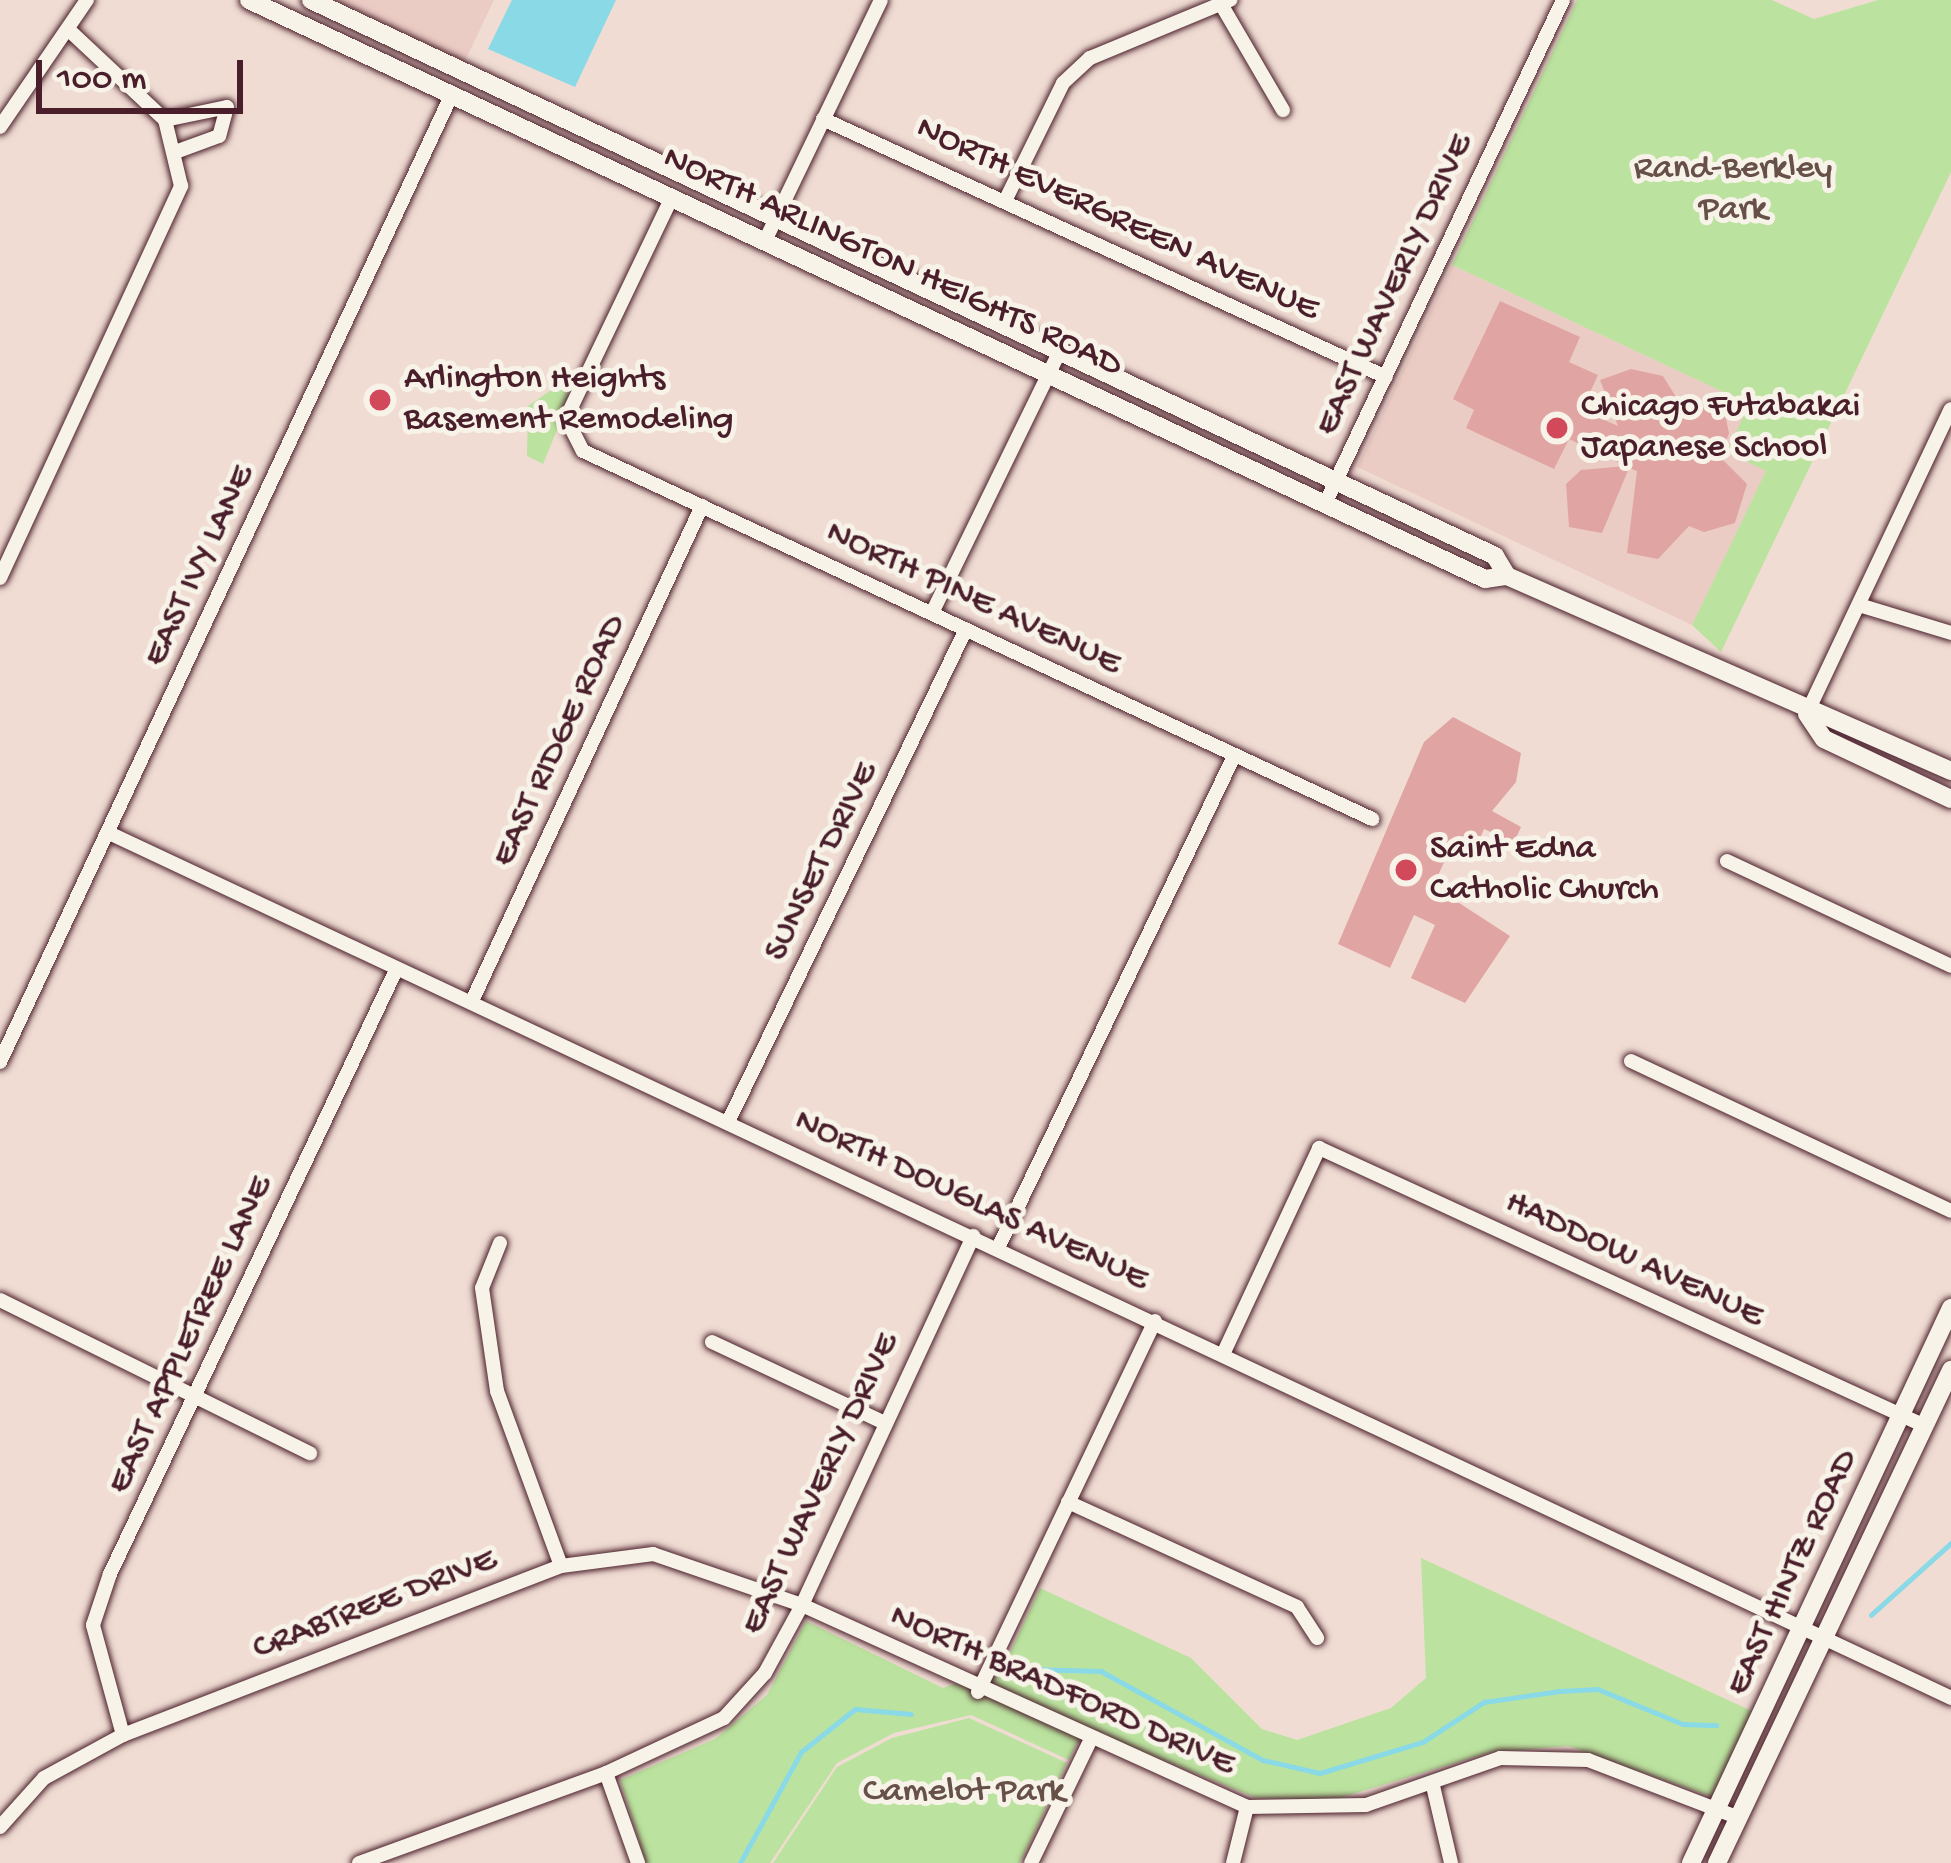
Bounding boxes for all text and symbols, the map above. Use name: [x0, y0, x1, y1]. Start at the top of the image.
scale bar: [42, 36, 249, 110]
text: 100 m: [57, 59, 147, 102]
street label: NORTH EVERGREEN AVENUE: [909, 108, 1325, 332]
street label: EAST WAVERLY DRIVE: [1306, 127, 1484, 443]
street label: NORTH ARLINGTON HEIGHTS ROAD: [655, 137, 1129, 389]
park label: Rand-Berkley Park: [1634, 147, 1832, 232]
place label: Arlington Heights Basement Remodeling: [404, 357, 733, 442]
place label: Chicago Futabakai Japanese School: [1581, 385, 1860, 470]
marker: Arlington Heights Basement Remodeling: [367, 387, 393, 413]
marker: Chicago Futabakai Japanese School: [1544, 415, 1570, 441]
street label: EAST IVY LANE: [135, 459, 265, 673]
street label: NORTH PINE AVENUE: [819, 512, 1127, 686]
street label: EAST RIDGE ROAD: [483, 608, 637, 874]
street label: SUNSET DRIVE: [755, 756, 889, 968]
place label: Saint Edna Catholic Church: [1430, 827, 1659, 912]
marker: Saint Edna Catholic Church: [1393, 857, 1419, 883]
street label: NORTH DOUGLAS AVENUE: [787, 1100, 1155, 1302]
street label: EAST APPLETREE LANE: [98, 1169, 284, 1501]
street label: HADDOW AVENUE: [1498, 1181, 1770, 1339]
street label: EAST WAVERLY DRIVE: [732, 1326, 910, 1642]
street label: EAST HINTZ ROAD: [1717, 1443, 1869, 1703]
street label: CRABTREE DRIVE: [247, 1539, 503, 1671]
street label: NORTH BRADFORD DRIVE: [883, 1595, 1241, 1787]
park label: Camelot Park: [863, 1771, 1065, 1815]

